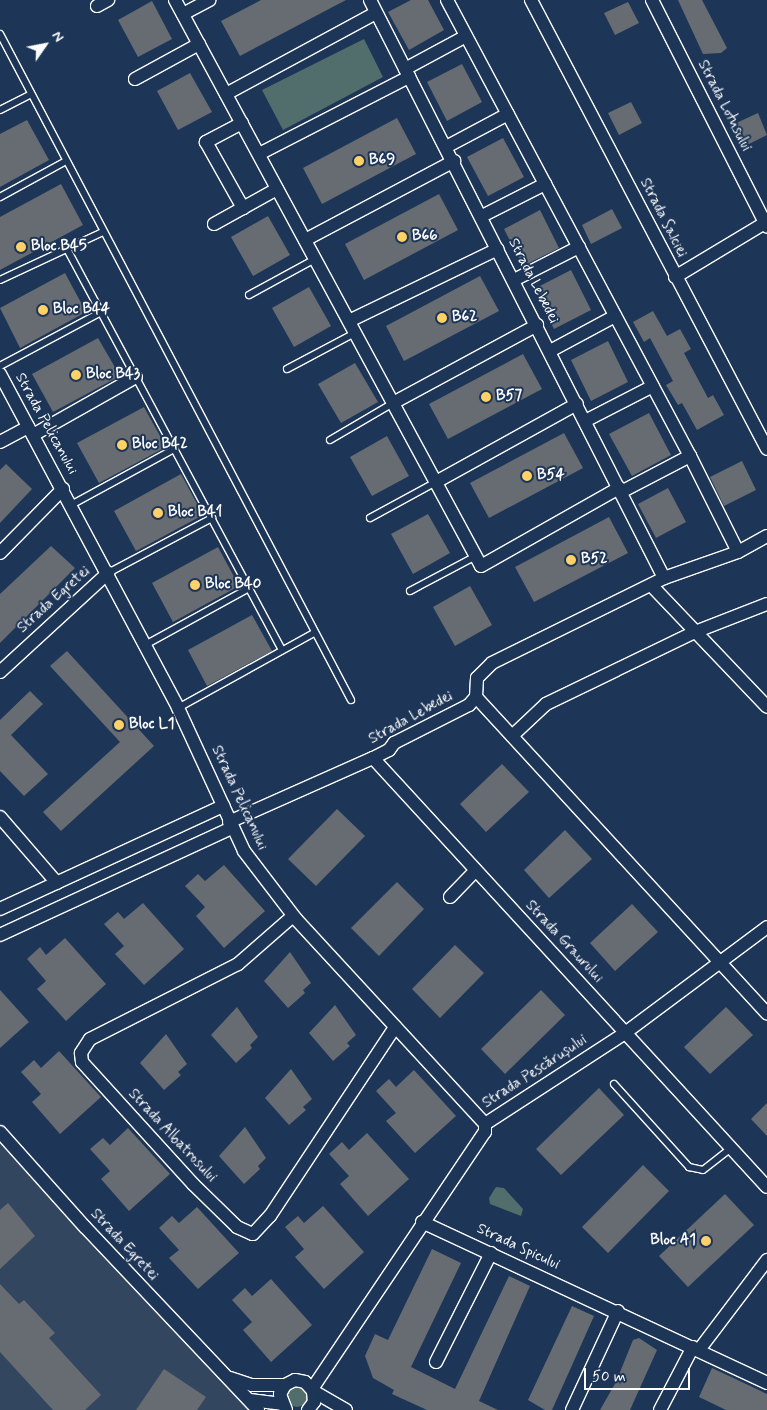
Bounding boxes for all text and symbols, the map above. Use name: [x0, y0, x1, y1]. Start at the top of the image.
north arrow: [20, 20, 70, 70]
text: N: [47, 28, 68, 46]
street label: Strada Lotusului: [693, 56, 755, 156]
place label: B69: [369, 152, 395, 170]
marker: B69: [353, 155, 365, 167]
street label: Strada Salciei: [635, 175, 691, 261]
place label: B66: [412, 228, 437, 246]
marker: B66: [396, 231, 408, 243]
street label: Strada Lebedei: [503, 234, 563, 328]
place label: Bloc B45: [31, 238, 87, 256]
marker: Bloc B45: [15, 241, 27, 253]
place label: Bloc B44: [53, 301, 110, 319]
marker: Bloc B44: [37, 304, 49, 316]
place label: B62: [452, 309, 477, 327]
marker: B62: [436, 312, 448, 324]
place label: Bloc B43: [86, 366, 140, 384]
marker: Bloc B43: [70, 369, 82, 381]
street label: Strada Pelicanului: [11, 370, 81, 478]
place label: B57: [496, 388, 522, 406]
marker: B57: [480, 391, 492, 403]
place label: Bloc B42: [132, 436, 188, 454]
marker: Bloc B42: [116, 439, 128, 451]
place label: B54: [537, 467, 565, 485]
marker: B54: [521, 470, 533, 482]
place label: Bloc B41: [168, 504, 222, 522]
marker: Bloc B41: [152, 507, 164, 519]
place label: B52: [581, 551, 607, 569]
marker: B52: [565, 554, 577, 566]
street label: Strada Egretei: [14, 562, 94, 638]
place label: Bloc B40: [205, 576, 261, 594]
marker: Bloc B40: [189, 579, 201, 591]
street label: Strada Lebedei: [365, 687, 457, 749]
place label: Bloc L1: [129, 716, 174, 734]
marker: Bloc L1: [113, 719, 125, 731]
street label: Strada Pelicanului: [207, 743, 271, 853]
street label: Strada Graurului: [521, 897, 607, 987]
street label: Strada Pescărușului: [479, 1031, 591, 1113]
street label: Strada Albatrosului: [124, 1086, 220, 1186]
street label: Strada Egretei: [86, 1205, 162, 1285]
street label: Strada Spicului: [472, 1219, 564, 1275]
place label: Bloc A1: [650, 1232, 696, 1250]
marker: Bloc A1: [700, 1235, 712, 1247]
scale bar: [587, 1358, 693, 1390]
text: 50 m: [592, 1367, 626, 1387]

